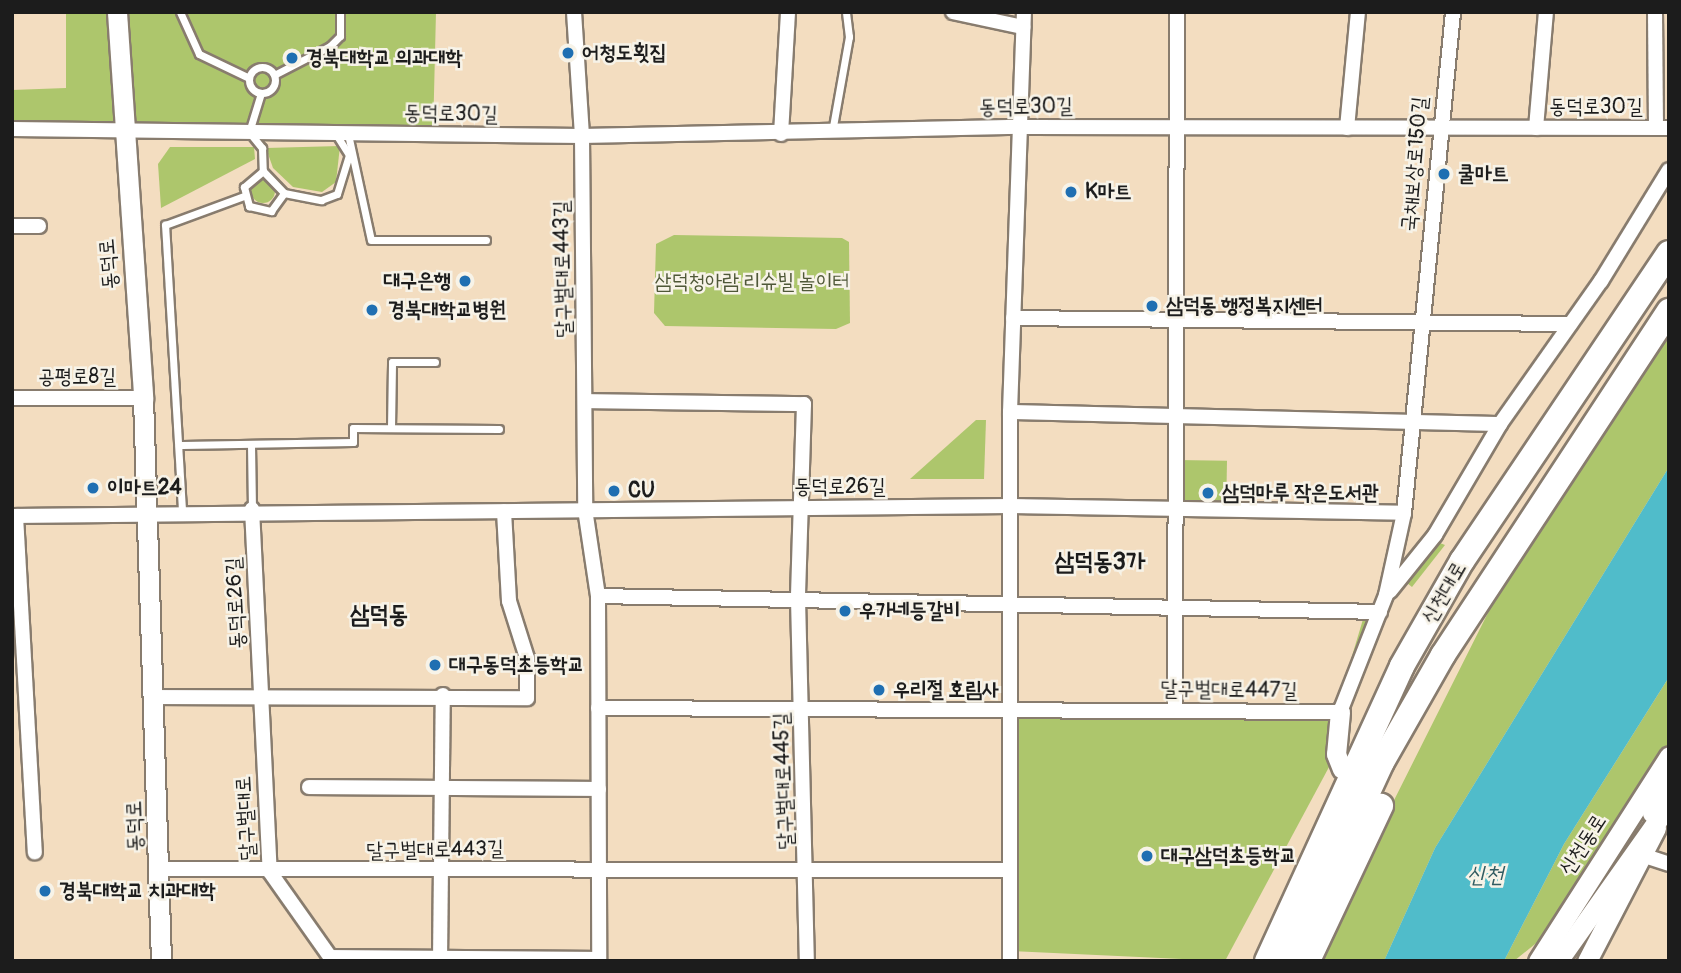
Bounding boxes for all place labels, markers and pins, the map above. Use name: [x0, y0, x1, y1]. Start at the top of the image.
place label: 어청도횟집: [582, 40, 666, 66]
place label: 경북대학교 의과대학: [306, 45, 463, 71]
marker: 어청도횟집: [560, 45, 576, 61]
marker: 경북대학교 의과대학: [284, 50, 300, 66]
place label: 쿨마트: [1458, 161, 1509, 187]
marker: 쿨마트: [1436, 166, 1452, 182]
place label: K마트: [1085, 179, 1131, 205]
marker: K마트: [1063, 184, 1079, 200]
place label: 대구은행: [383, 268, 451, 294]
marker: 대구은행: [457, 273, 473, 289]
place label: 삼덕동 행정복지센터: [1166, 293, 1323, 319]
place label: 경북대학교병원: [388, 297, 506, 323]
marker: 삼덕동 행정복지센터: [1144, 298, 1160, 314]
marker: 경북대학교병원: [362, 300, 382, 320]
place label: 이마트24: [107, 475, 182, 501]
place label: CU: [628, 478, 655, 504]
marker: 이마트24: [85, 480, 101, 496]
place label: 삼덕마루 작은도서관: [1222, 480, 1379, 506]
marker: CU: [606, 483, 622, 499]
marker: 삼덕마루 작은도서관: [1200, 485, 1216, 501]
place label: 우가네등갈비: [859, 598, 960, 624]
marker: 우가네등갈비: [837, 603, 853, 619]
place label: 대구동덕초등학교: [449, 652, 584, 678]
marker: 대구동덕초등학교: [427, 657, 443, 673]
place label: 우리절 호림사: [893, 677, 999, 703]
marker: 우리절 호림사: [871, 682, 887, 698]
place label: 대구삼덕초등학교: [1161, 843, 1296, 869]
marker: 대구삼덕초등학교: [1139, 848, 1155, 864]
place label: 경북대학교 치과대학: [59, 878, 216, 904]
marker: 경북대학교 치과대학: [37, 883, 53, 899]

